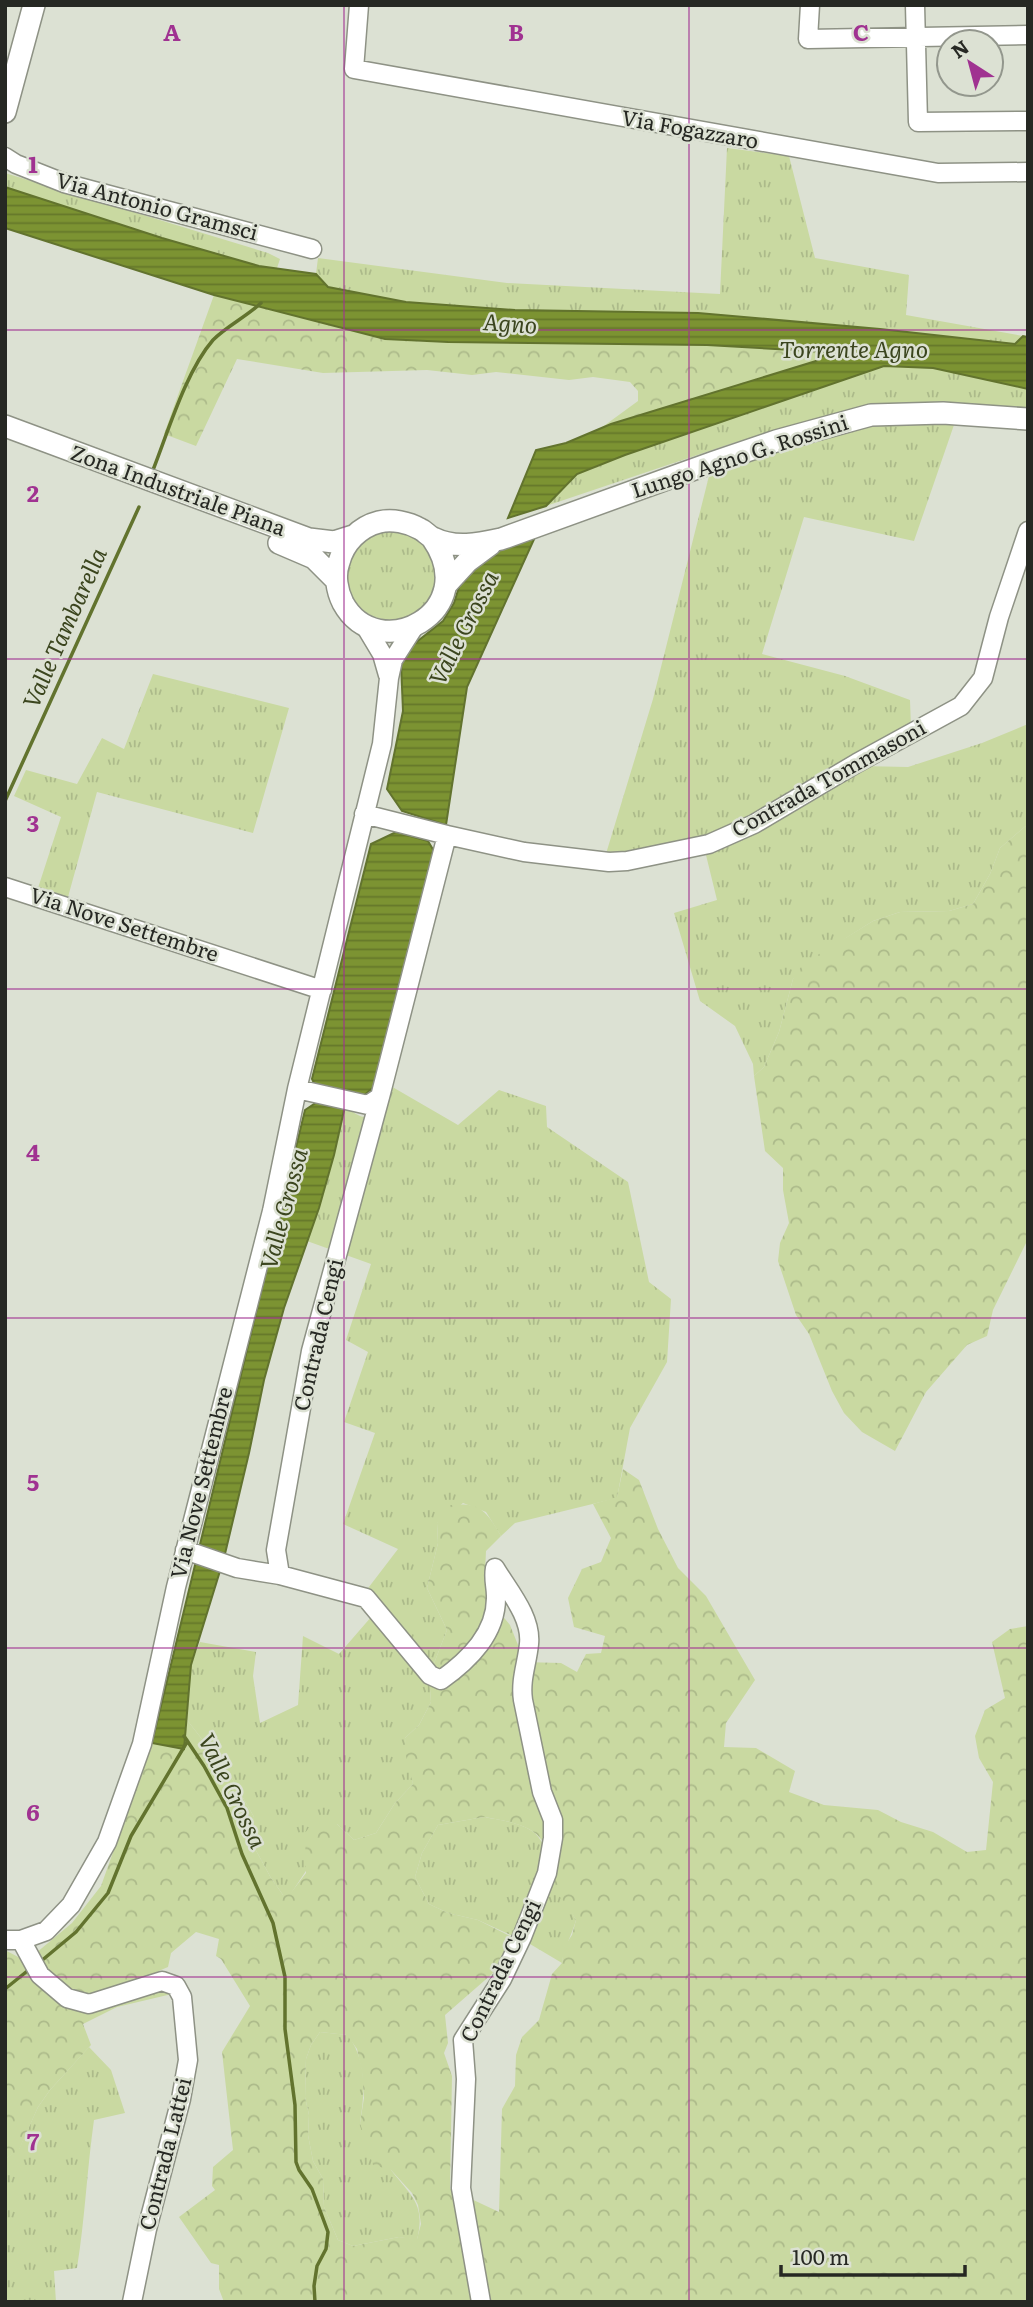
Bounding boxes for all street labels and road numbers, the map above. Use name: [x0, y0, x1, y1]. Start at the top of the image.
street label: Via Fogazzaro: [620, 100, 761, 155]
street label: Via Antonio Gramsci: [53, 163, 262, 246]
street label: Lungo Agno G. Rossini: [627, 405, 851, 504]
street label: Zona Industriale Piana: [67, 435, 291, 542]
street label: Contrada Tommasoni: [725, 710, 931, 843]
street label: Via Nove Settembre: [26, 877, 223, 968]
street label: Contrada Cengi: [284, 1255, 349, 1414]
street label: Via Nove Settembre: [161, 1383, 238, 1582]
street label: Contrada Cengi: [451, 1893, 547, 2047]
street label: Contrada Lattei: [130, 2074, 198, 2233]

